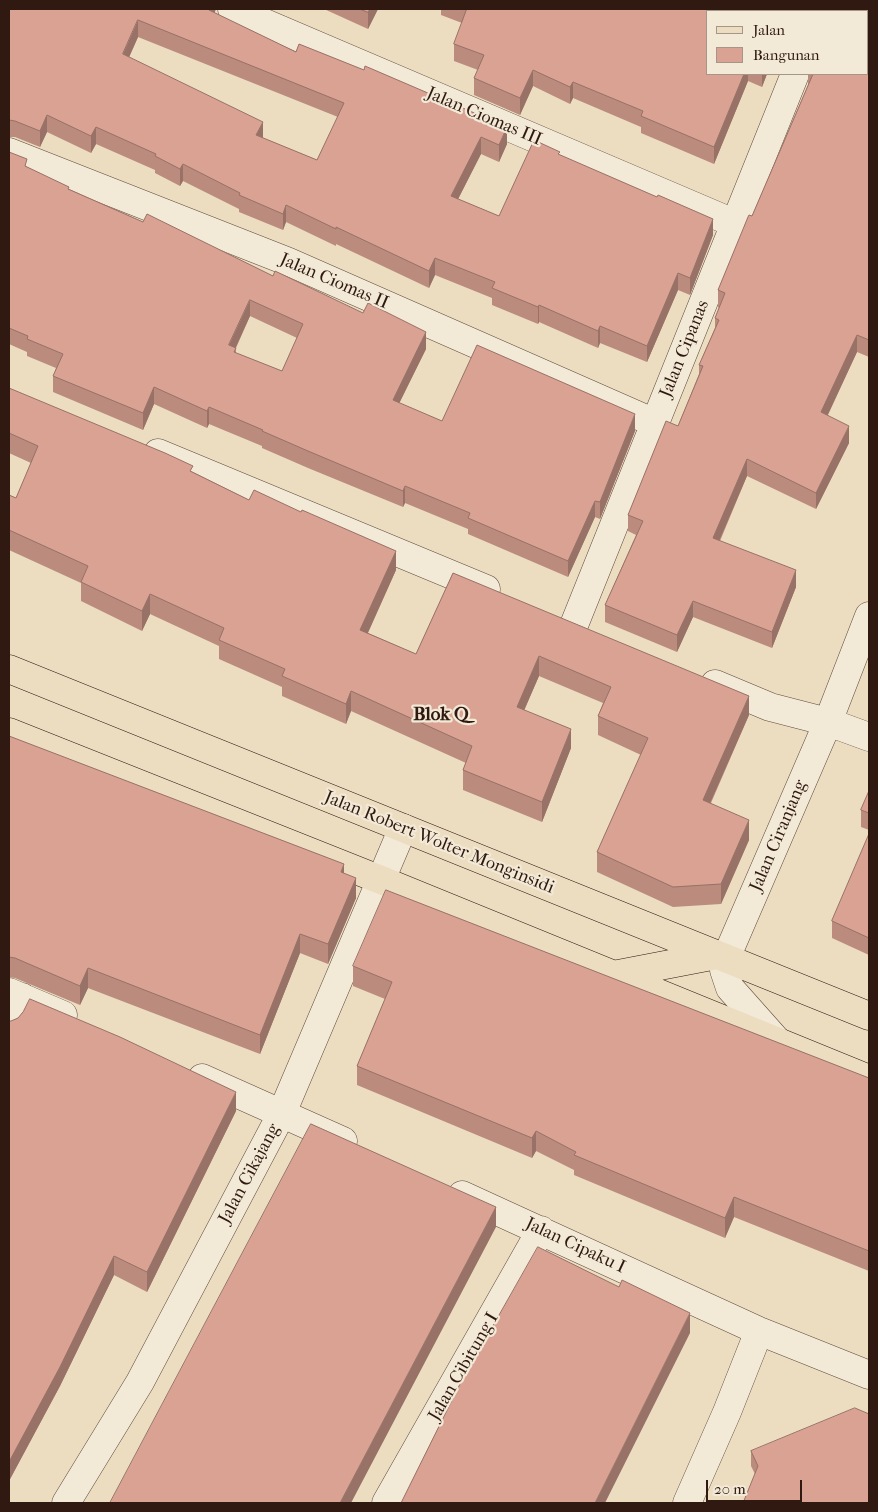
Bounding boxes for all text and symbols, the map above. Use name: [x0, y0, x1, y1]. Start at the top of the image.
legend: [706, 10, 868, 75]
text: Jalan: [753, 21, 785, 39]
text: Bangunan: [753, 46, 820, 64]
street label: Jalan Ciomas III: [423, 83, 545, 151]
street label: Jalan Ciomas II: [276, 249, 392, 315]
street label: Jalan Cipanas: [656, 297, 714, 401]
district label: Blok Q: [413, 704, 469, 726]
street label: Jalan Ciranjang: [746, 777, 812, 895]
street label: Jalan Robert Wolter Monginsidi: [321, 787, 557, 899]
street label: Jalan Cikajang: [215, 1120, 285, 1228]
street label: Jalan Cipaku I: [521, 1213, 629, 1279]
street label: Jalan Cibitung I: [424, 1309, 504, 1425]
scale bar: [708, 1470, 804, 1502]
text: 20 m: [714, 1480, 746, 1498]

